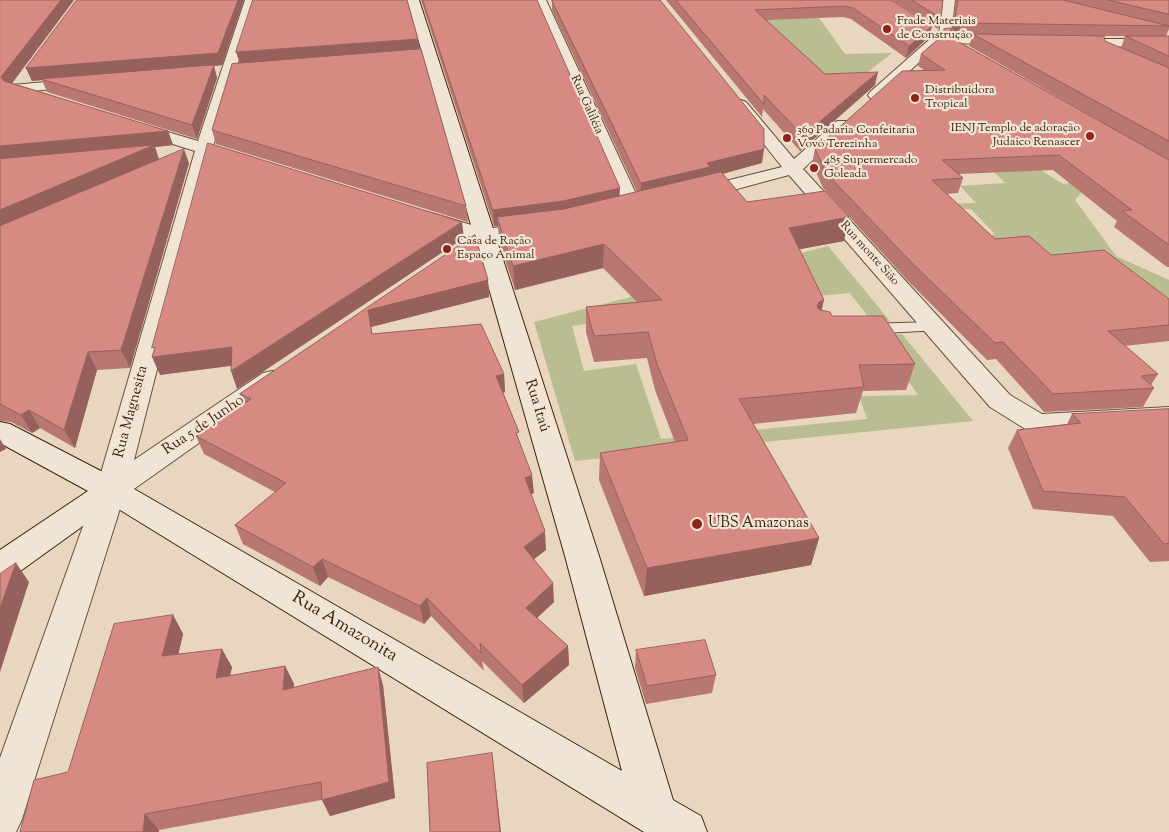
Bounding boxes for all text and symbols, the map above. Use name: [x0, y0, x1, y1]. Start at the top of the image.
place label: Frade Materiais de Construção: [897, 15, 976, 43]
marker: Frade Materiais de Construção: [881, 23, 893, 35]
street label: Rua Galiléia: [567, 73, 605, 137]
place label: Distribuidora Tropical: [925, 84, 995, 112]
marker: Distribuidora Tropical: [909, 92, 921, 104]
place label: IENJ Templo de adoração Judaico Renascer: [951, 122, 1080, 150]
place label: 369 Padaria Confeitaria Vovó Terezinha: [797, 124, 915, 152]
marker: IENJ Templo de adoração Judaico Renascer: [1084, 130, 1096, 142]
marker: 369 Padaria Confeitaria Vovó Terezinha: [781, 132, 793, 144]
place label: 485 Supermercado Goleada: [824, 154, 917, 182]
marker: 485 Supermercado Goleada: [808, 162, 820, 174]
street label: Rua monte Sião: [836, 219, 902, 289]
place label: Casa de Ração Espaço Animal: [457, 235, 535, 263]
marker: Casa de Ração Espaço Animal: [441, 243, 453, 255]
street label: Rua Magnesita: [111, 364, 153, 460]
street label: Rua Itaú: [519, 377, 553, 435]
street label: Rua 5 de Junho: [160, 392, 248, 460]
place label: UBS Amazonas: [708, 515, 809, 533]
marker: UBS Amazonas: [690, 517, 704, 531]
street label: Rua Amazonita: [287, 588, 401, 668]

